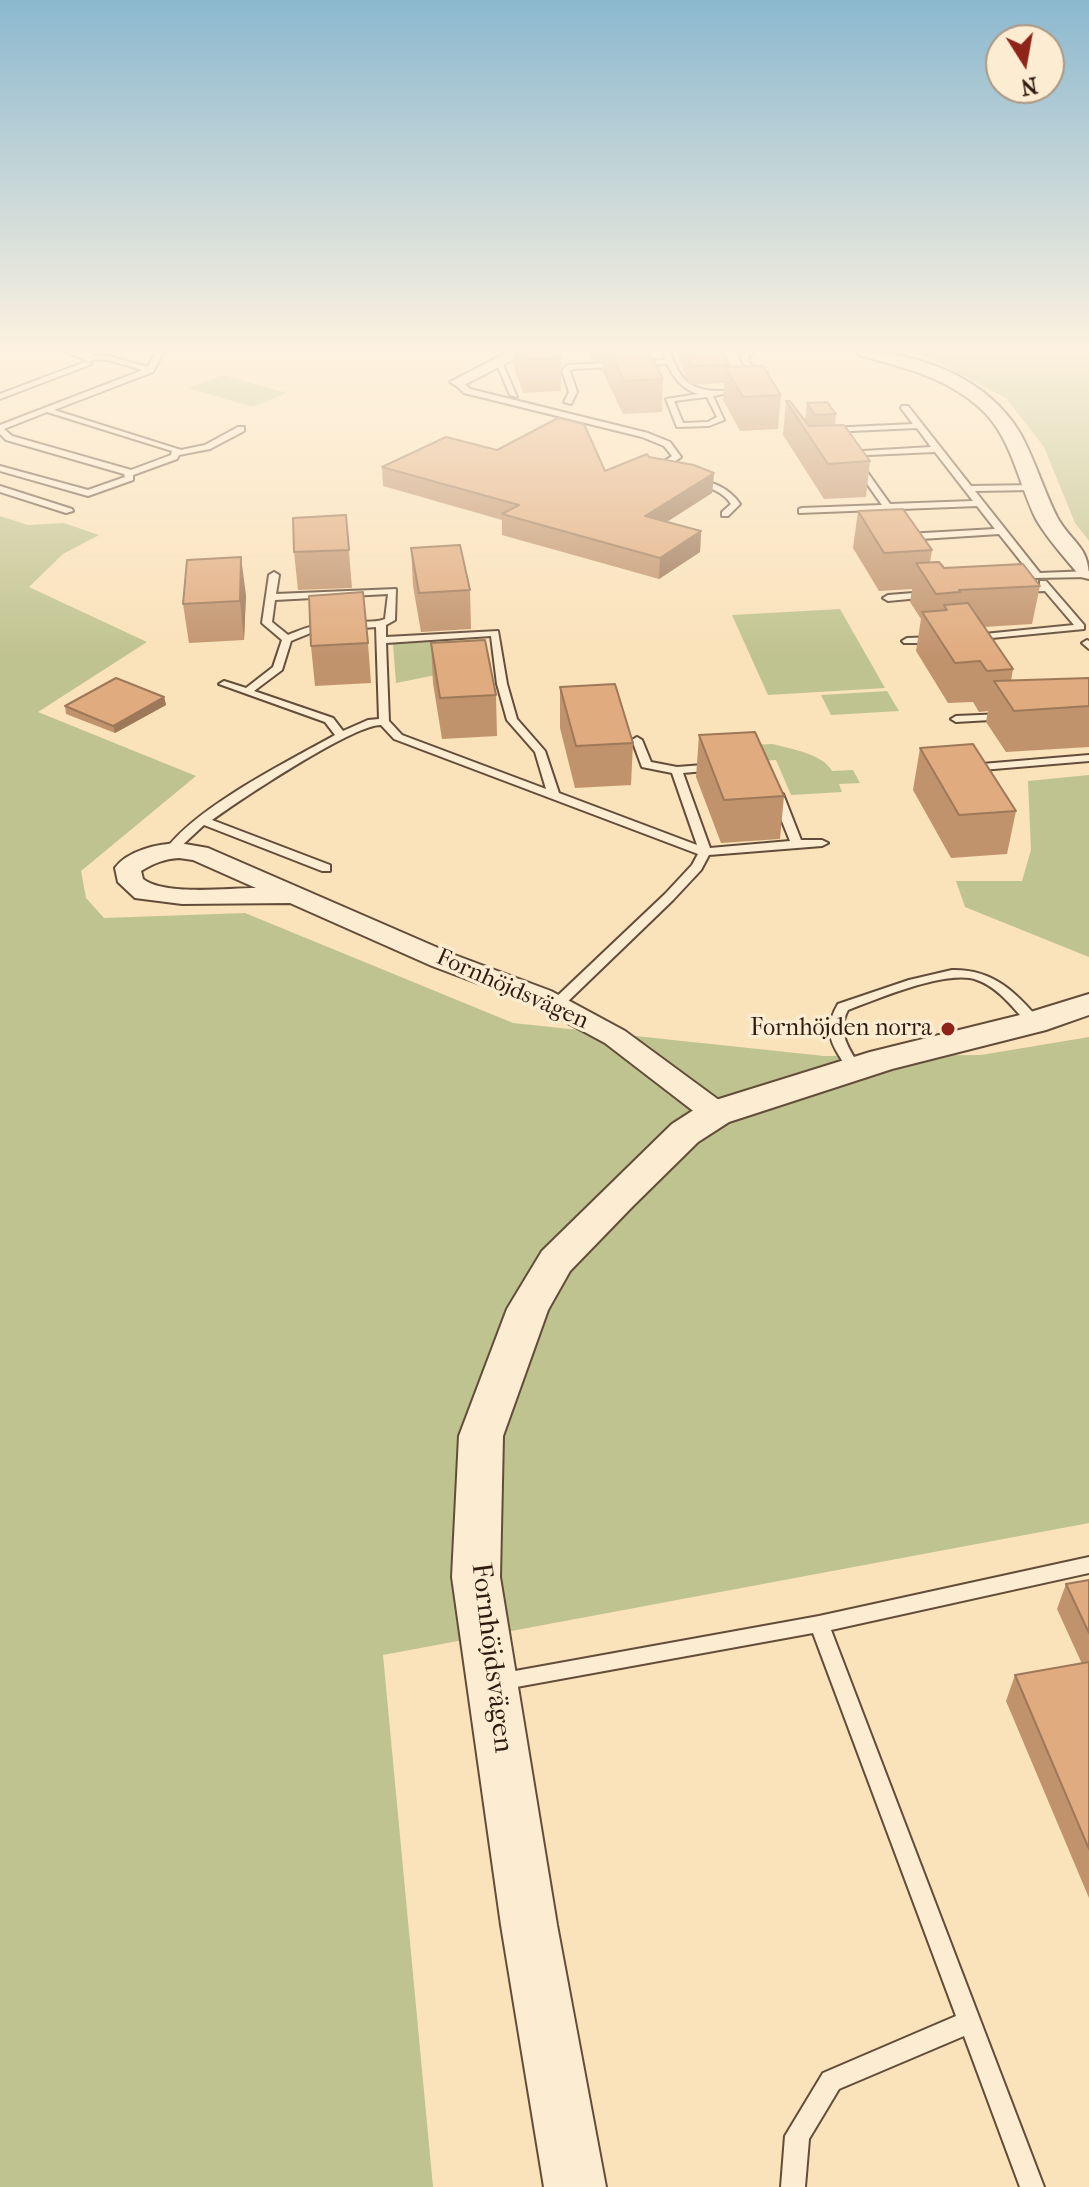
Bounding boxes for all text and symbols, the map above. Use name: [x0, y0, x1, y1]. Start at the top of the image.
north arrow: [985, 24, 1065, 104]
text: N: [1019, 71, 1040, 100]
street label: Fornhöjdsvägen: [431, 944, 593, 1036]
place label: Fornhöjden norra: [750, 1015, 932, 1043]
marker: Fornhöjden norra: [939, 1020, 957, 1038]
street label: Fornhöjdsvägen: [463, 1561, 519, 1755]

